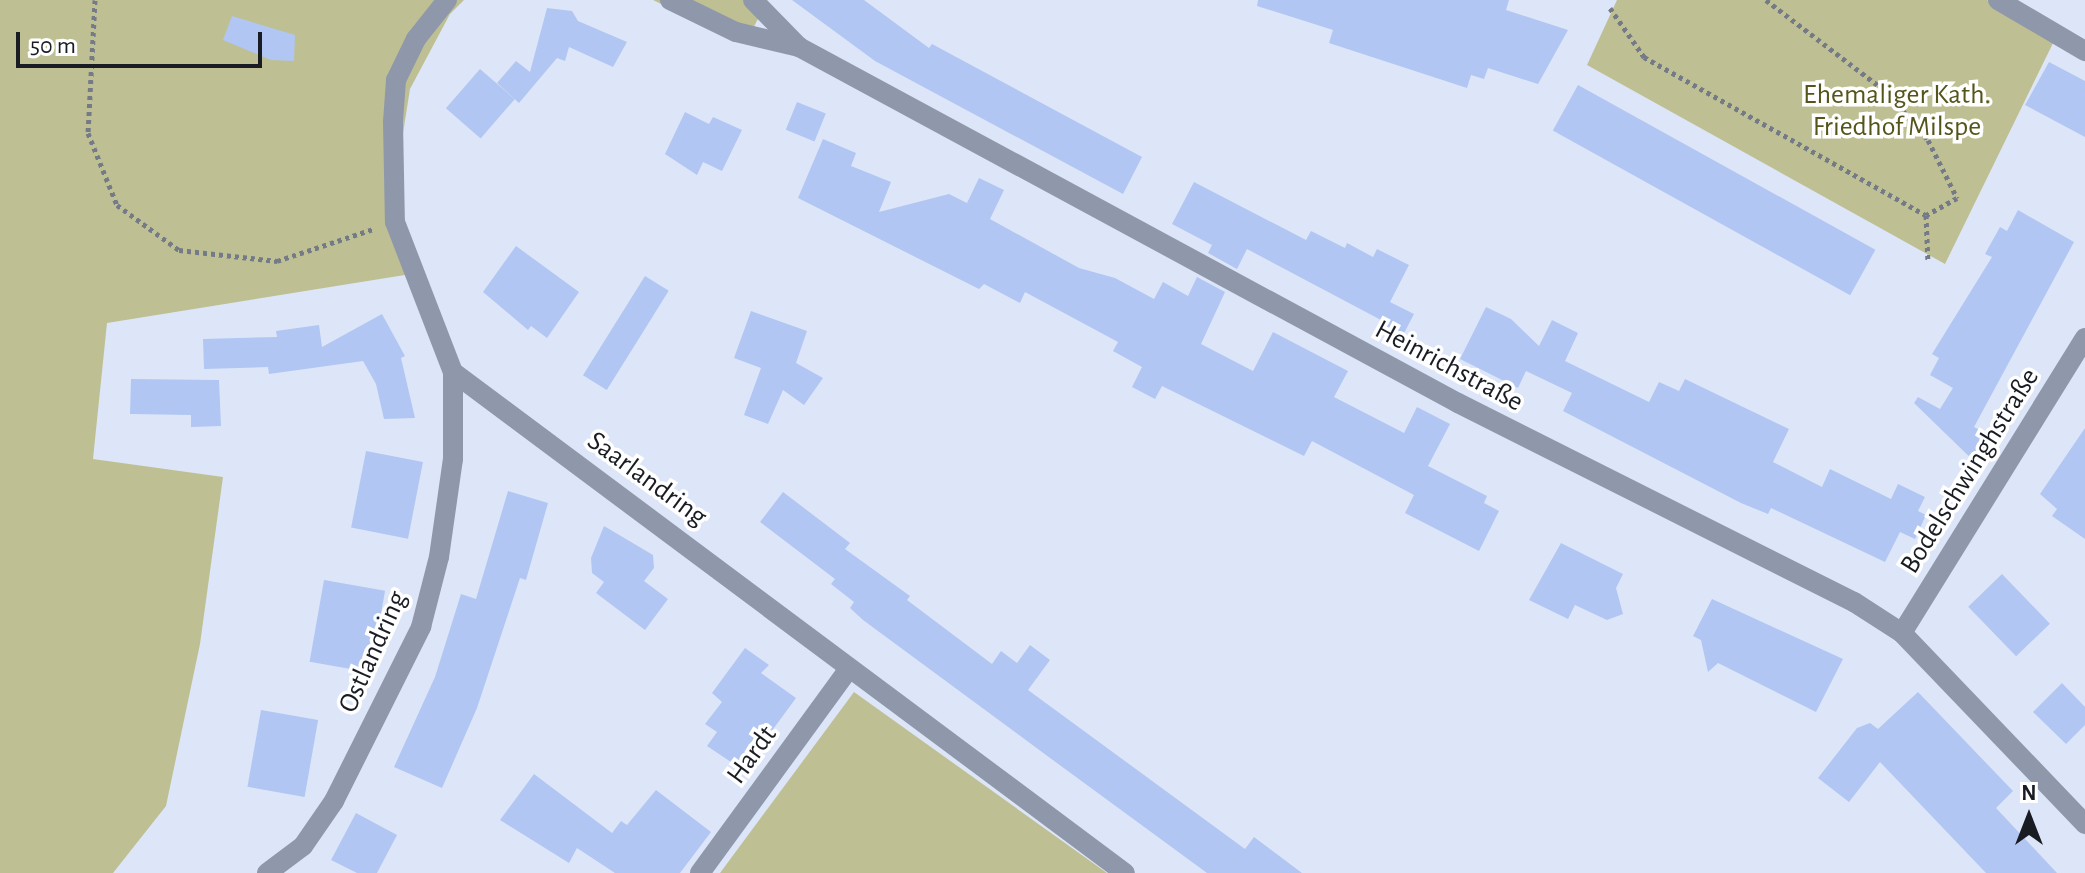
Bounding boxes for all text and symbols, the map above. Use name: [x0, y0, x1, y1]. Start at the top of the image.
scale bar: [20, 16, 266, 66]
text: 50 m: [30, 34, 76, 58]
park label: Ehemaliger Kath. Friedhof Milspe: [1803, 78, 1991, 144]
street label: Heinrichstraße: [1369, 313, 1529, 419]
street label: Bodelschwinghstraße: [1893, 362, 2047, 580]
street label: Saarlandring: [581, 424, 713, 534]
street label: Ostlandring: [331, 586, 415, 718]
street label: Hardt: [720, 719, 784, 791]
north arrow: [1989, 777, 2069, 857]
text: N: [2021, 782, 2037, 804]

